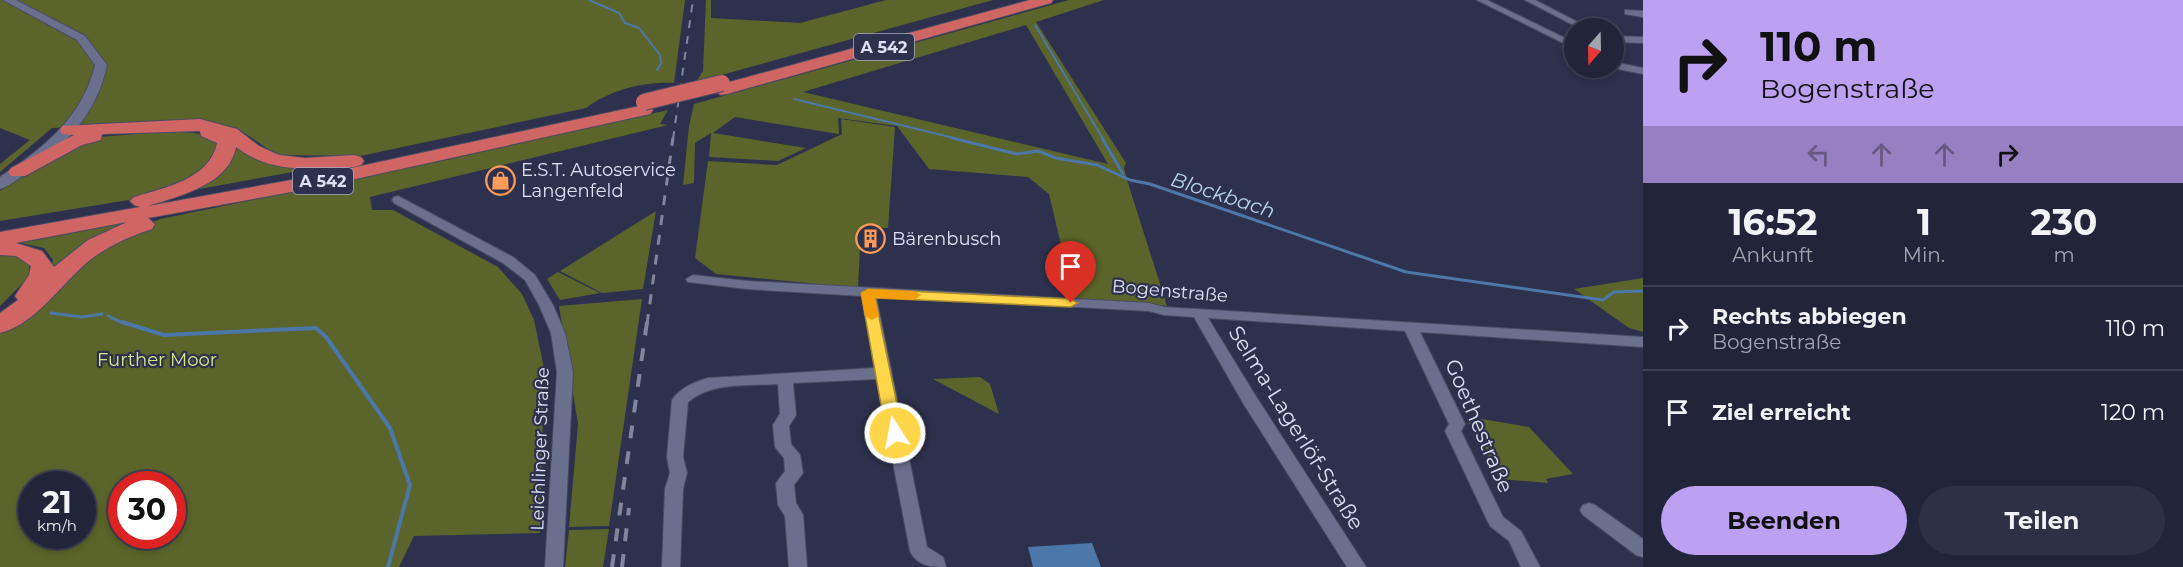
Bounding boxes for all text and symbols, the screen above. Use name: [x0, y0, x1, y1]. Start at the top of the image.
north arrow: [1564, 18, 1624, 78]
map controls: [1564, 18, 1624, 78]
text: 110 m: [1760, 20, 1877, 72]
icon: right: [1661, 24, 1739, 102]
road number: A 542: [854, 34, 914, 60]
text: Bogenstraße: [1760, 72, 1934, 105]
icon: left: [1802, 138, 1835, 171]
icon: ahead: [1865, 138, 1898, 171]
icon: ahead: [1928, 138, 1961, 171]
icon: right: [1991, 138, 2024, 171]
place label: E.S.T. Autoservice Langenfeld: [521, 159, 676, 202]
shop icon: E.S.T. Autoservice Langenfeld: [484, 164, 516, 196]
water label: Blockbach: [1168, 167, 1278, 223]
road number: A 542: [293, 168, 353, 194]
text: 16:52: [1728, 200, 1817, 244]
text: 1: [1917, 200, 1931, 244]
text: 230: [2031, 200, 2098, 244]
building icon: Bärenbusch: [855, 223, 887, 255]
place label: Bärenbusch: [892, 228, 1001, 250]
pin: [1045, 241, 1096, 303]
text: Ankunft: [1732, 243, 1814, 267]
text: Min.: [1903, 243, 1945, 267]
text: m: [2053, 243, 2075, 267]
icon: arrive: [1054, 250, 1087, 283]
street label: Bogenstraße: [1111, 275, 1229, 307]
text: Rechts abbiegen: [1712, 303, 1907, 330]
icon: right: [1661, 312, 1694, 345]
text: 110 m: [2105, 315, 2165, 342]
street label: Selma-Lagerlöf-Straße: [1223, 321, 1369, 534]
text: Bogenstraße: [1712, 330, 1841, 354]
park label: Further Moor: [97, 349, 217, 371]
street label: Goethestraße: [1440, 355, 1519, 496]
street label: Leichlinger Straße: [526, 367, 554, 531]
icon: arrive: [1661, 396, 1694, 429]
text: Ziel erreicht: [1712, 399, 1851, 426]
text: 120 m: [2101, 399, 2165, 426]
position arrow: [863, 401, 927, 465]
speed limit sign: 30: [108, 471, 186, 549]
text: 21: [42, 484, 72, 521]
button: Beenden: [1661, 486, 1907, 555]
button: Teilen: [1919, 486, 2165, 555]
text: km/h: [37, 516, 77, 535]

